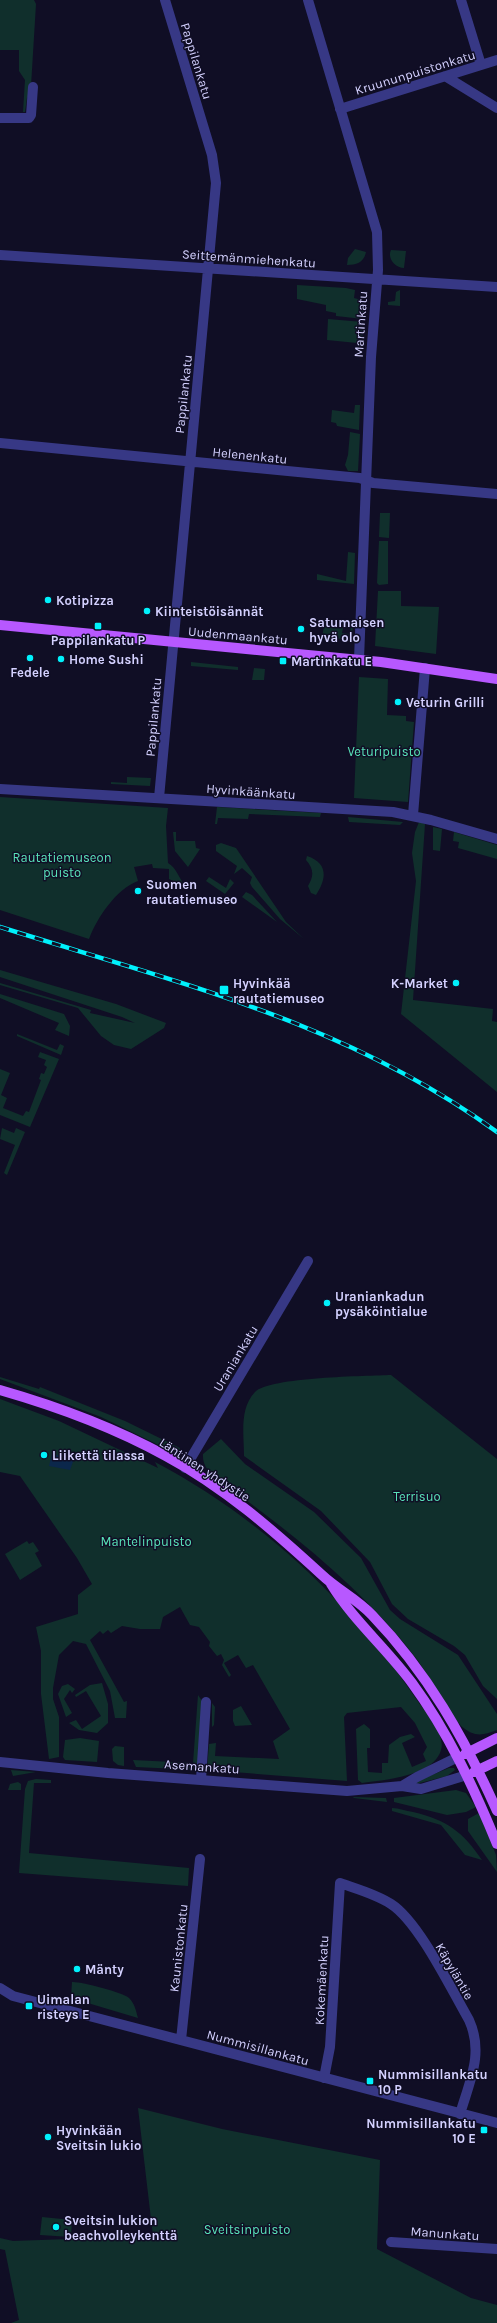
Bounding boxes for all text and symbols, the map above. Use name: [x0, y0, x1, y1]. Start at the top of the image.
street label: Pappilankatu: [178, 21, 215, 101]
street label: Kruununpuistonkatu: [353, 47, 477, 98]
street label: Seittemänmiehenkatu: [181, 246, 316, 271]
street label: Martinkatu: [351, 290, 370, 358]
street label: Pappilankatu: [172, 354, 195, 434]
street label: Helenenkatu: [212, 444, 288, 467]
place label: Kotipizza: [56, 593, 114, 608]
marker: Kotipizza: [43, 595, 53, 605]
place label: Kiinteistöisännät: [155, 604, 263, 619]
marker: Kiinteistöisännät: [142, 606, 152, 616]
place label: Satumaisen hyvä olo: [309, 615, 384, 645]
marker: Pappilankatu P: [93, 621, 103, 631]
street label: Uudenmaankatu: [187, 624, 288, 647]
marker: Satumaisen hyvä olo: [296, 624, 306, 634]
place label: Pappilankatu P: [51, 633, 146, 648]
place label: Home Sushi: [69, 652, 144, 667]
marker: Fedele: [25, 653, 35, 663]
marker: Home Sushi: [56, 654, 66, 664]
place label: Martinkatu E: [291, 654, 372, 669]
marker: Martinkatu E: [278, 656, 288, 666]
place label: Fedele: [10, 665, 50, 680]
street label: Pappilankatu: [143, 677, 164, 757]
place label: Veturin Grilli: [406, 695, 485, 710]
marker: Veturin Grilli: [393, 697, 403, 707]
park label: Veturipuisto: [347, 744, 421, 759]
street label: Hyvinkäänkatu: [206, 781, 296, 802]
park label: Rautatiemuseon puisto: [13, 850, 111, 880]
place label: Suomen rautatiemuseo: [146, 877, 237, 907]
marker: Suomen rautatiemuseo: [133, 886, 143, 896]
place label: Hyvinkää rautatiemuseo: [233, 976, 324, 1006]
place label: K-Market: [391, 976, 448, 991]
marker: K-Market: [451, 978, 461, 988]
marker: Hyvinkää rautatiemuseo: [218, 984, 230, 996]
place label: Uraniankadun pysäköintialue: [335, 1289, 427, 1319]
marker: Uraniankadun pysäköintialue: [322, 1298, 332, 1308]
street label: Uraniankatu: [210, 1323, 261, 1394]
street label: Läntinen yhdystie: [157, 1434, 253, 1505]
place label: Liikettä tilassa: [52, 1448, 145, 1463]
marker: Liikettä tilassa: [39, 1450, 49, 1460]
park label: Terrisuo: [393, 1489, 441, 1504]
park label: Mantelinpuisto: [100, 1534, 192, 1549]
street label: Asemankatu: [164, 1756, 240, 1777]
street label: Kaunistonkatu: [166, 1903, 191, 1993]
street label: Kokemäenkatu: [312, 1935, 331, 2025]
street label: Käpyläntie: [432, 1940, 477, 2002]
place label: Mänty: [85, 1962, 124, 1977]
marker: Mänty: [72, 1964, 82, 1974]
place label: Uimalan risteys E: [37, 1992, 90, 2022]
marker: Uimalan risteys E: [24, 2001, 34, 2011]
street label: Nummisillankatu: [205, 2027, 311, 2068]
place label: Nummisillankatu 10 P: [378, 2067, 488, 2097]
marker: Nummisillankatu 10 P: [365, 2076, 375, 2086]
place label: Nummisillankatu 10 E: [366, 2116, 476, 2146]
place label: Hyvinkään Sveitsin lukio: [56, 2123, 141, 2153]
marker: Nummisillankatu 10 E: [479, 2125, 489, 2135]
marker: Hyvinkään Sveitsin lukio: [43, 2132, 53, 2142]
place label: Sveitsin lukion beachvolleykenttä: [64, 2213, 177, 2243]
marker: Sveitsin lukion beachvolleykenttä: [51, 2222, 61, 2232]
park label: Sveitsinpuisto: [204, 2222, 290, 2237]
street label: Manunkatu: [410, 2224, 480, 2243]

